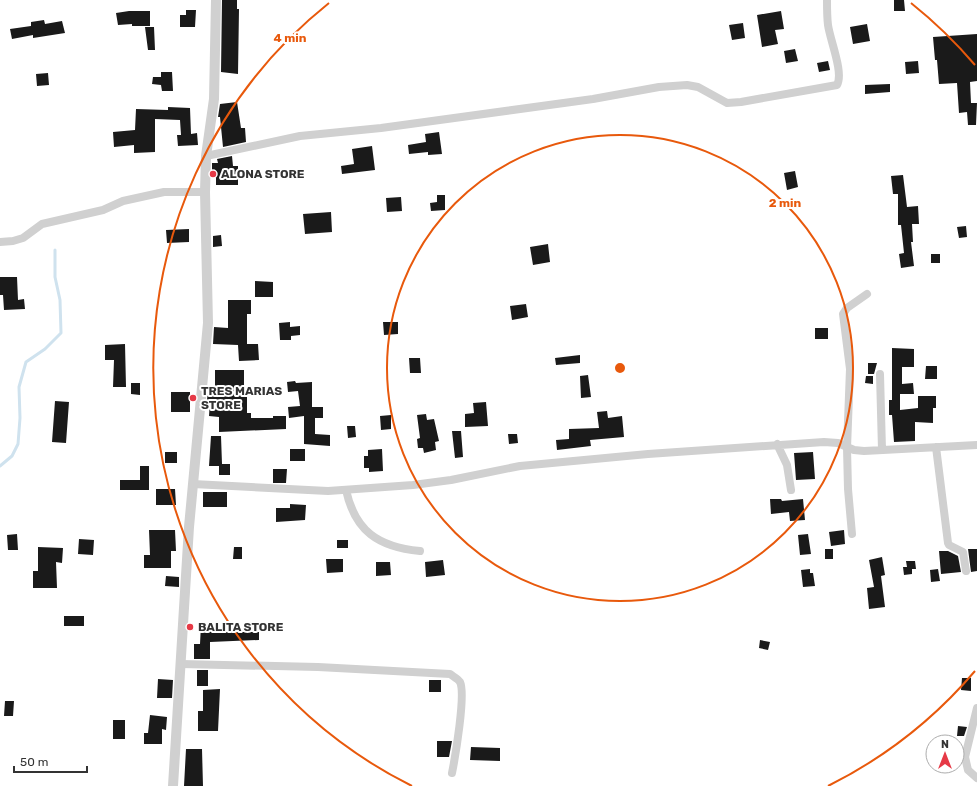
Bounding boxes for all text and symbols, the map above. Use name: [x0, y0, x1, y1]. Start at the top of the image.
text: 4 min: [274, 31, 307, 45]
place label: ALONA STORE: [221, 167, 305, 181]
marker: ALONA STORE: [208, 169, 218, 179]
text: 2 min: [769, 196, 802, 210]
centre of rings: [613, 361, 627, 375]
place label: TRES MARIAS STORE: [201, 384, 282, 412]
marker: TRES MARIAS STORE: [188, 393, 198, 403]
place label: BALITA STORE: [198, 620, 284, 634]
marker: BALITA STORE: [185, 622, 195, 632]
north arrow: [925, 734, 965, 774]
text: N: [941, 738, 949, 751]
scale bar: [14, 748, 87, 774]
text: 50 m: [20, 755, 48, 769]

